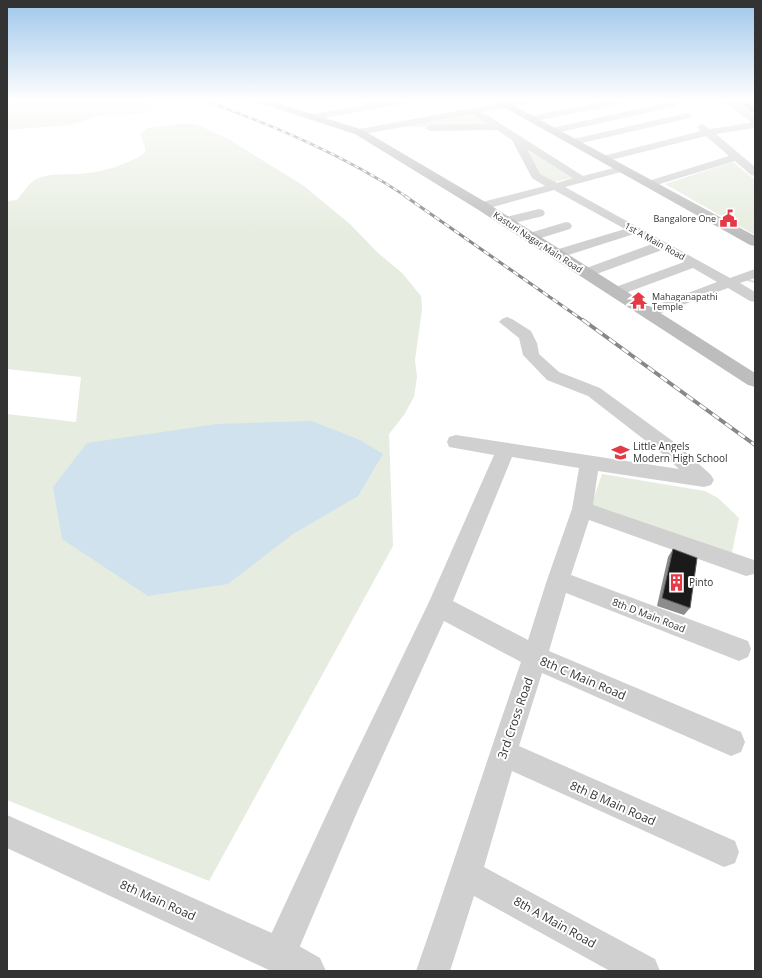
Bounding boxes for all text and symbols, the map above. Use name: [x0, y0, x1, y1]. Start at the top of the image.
street label: Kasturi Nagar Main Road: [491, 208, 585, 276]
public building icon: Bangalore One: [719, 208, 739, 228]
place label: Bangalore One: [653, 212, 716, 225]
street label: 1st A Main Road: [622, 219, 688, 263]
place label: Mahaganapathi Temple: [652, 290, 718, 313]
temple icon: Mahaganapathi Temple: [629, 291, 649, 311]
place label: Little Angels Modern High School: [633, 439, 728, 465]
school or university icon: Little Angels Modern High School: [610, 442, 630, 462]
building icon: Pinto: [666, 572, 686, 592]
place label: Pinto: [689, 575, 713, 589]
street label: 8th D Main Road: [610, 595, 688, 635]
street label: 8th C Main Road: [537, 652, 629, 704]
street label: 3rd Cross Road: [493, 675, 537, 761]
street label: 8th B Main Road: [567, 777, 659, 829]
street label: 8th Main Road: [117, 876, 199, 924]
street label: 8th A Main Road: [511, 892, 599, 952]

